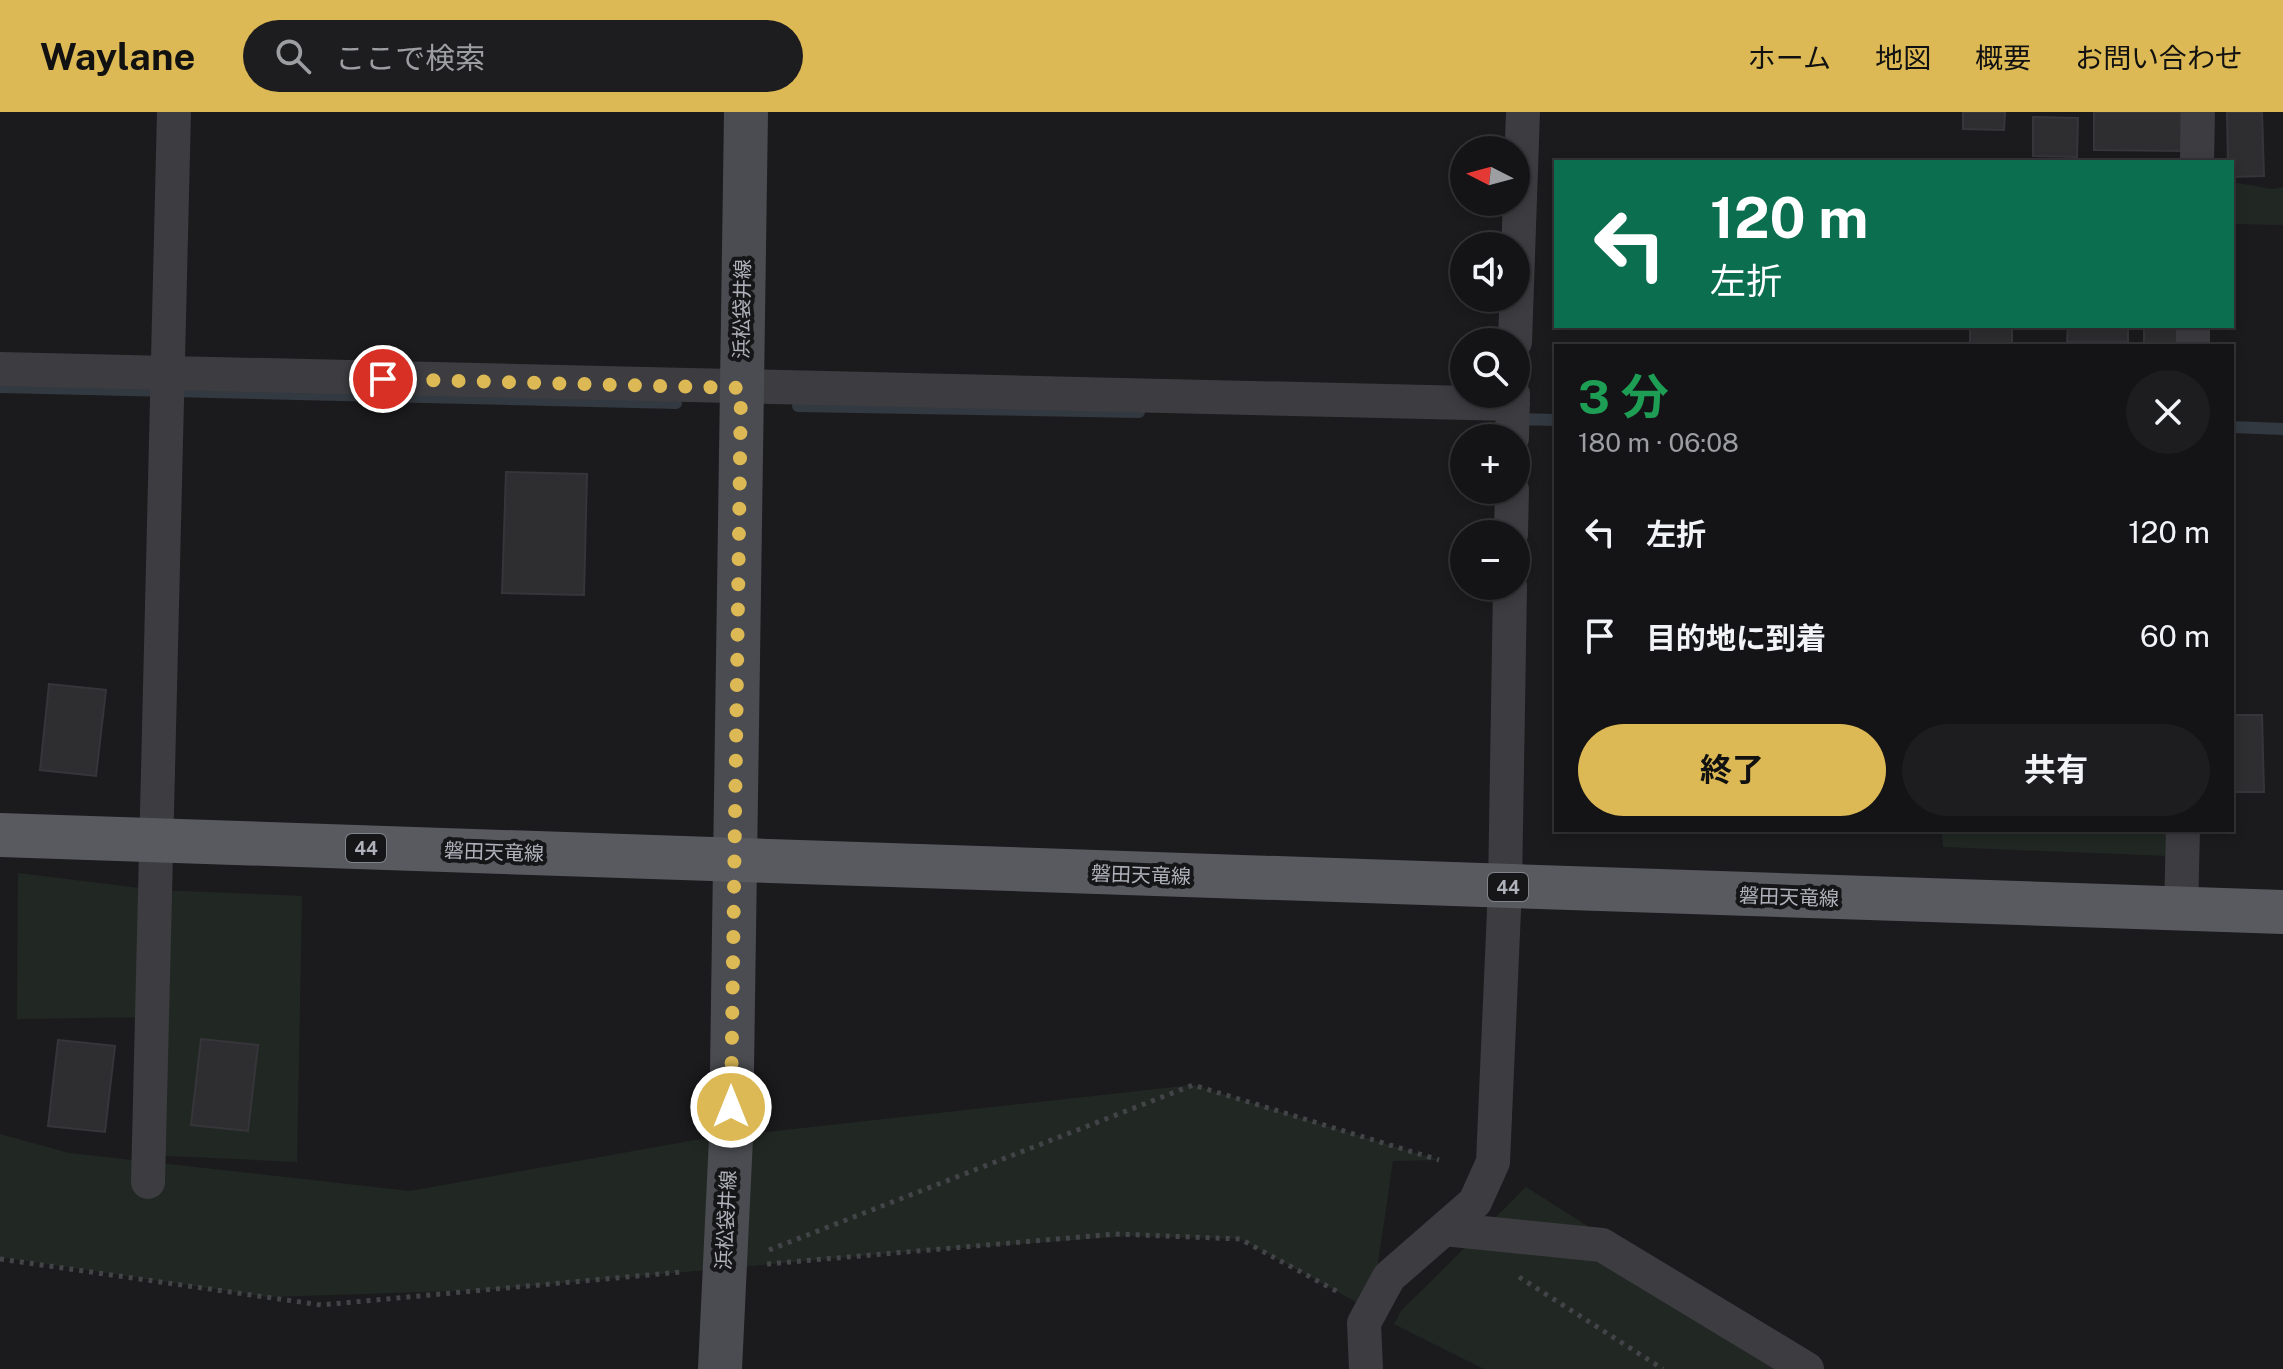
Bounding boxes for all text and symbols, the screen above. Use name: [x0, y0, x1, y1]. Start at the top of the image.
search box: [243, 20, 803, 92]
text: Waylane: [40, 34, 195, 79]
icon: search: [271, 34, 315, 78]
text: ここで検索: [335, 40, 485, 76]
text: ホーム: [1748, 41, 1831, 74]
text: 地図: [1875, 41, 1931, 74]
text: 概要: [1975, 41, 2031, 74]
text: お問い合わせ: [2075, 41, 2243, 74]
north arrow: [1450, 136, 1530, 216]
map controls: [1450, 136, 1530, 600]
text: 120 m: [1710, 185, 1868, 251]
icon: left: [1578, 192, 1682, 296]
button: sound: [1450, 232, 1530, 312]
street label: 浜松袋井線: [729, 259, 755, 359]
text: 左折: [1710, 260, 1782, 302]
button: search: [1450, 328, 1530, 408]
pin: [349, 345, 417, 413]
icon: arrive: [361, 357, 405, 401]
text: 3 分: [1578, 368, 1669, 425]
button: close: [2126, 370, 2210, 454]
button: +: [1450, 424, 1530, 504]
text: 180 m · 06:08: [1578, 427, 1739, 458]
icon: left: [1578, 510, 1622, 554]
text: 120 m: [2128, 514, 2210, 550]
text: 左折: [1646, 516, 1706, 552]
button: −: [1450, 520, 1530, 600]
icon: arrive: [1578, 614, 1622, 658]
text: 60 m: [2140, 618, 2210, 654]
text: 目的地に到着: [1646, 620, 1826, 656]
button: 終了: [1578, 724, 1886, 816]
button: 共有: [1902, 724, 2210, 816]
road number: 44: [346, 834, 386, 862]
street label: 磐田天竜線: [444, 838, 544, 866]
street label: 磐田天竜線: [1091, 861, 1191, 889]
road number: 44: [1488, 873, 1528, 901]
street label: 磐田天竜線: [1739, 883, 1839, 911]
position arrow: [689, 1065, 773, 1149]
street label: 浜松袋井線: [711, 1169, 741, 1271]

